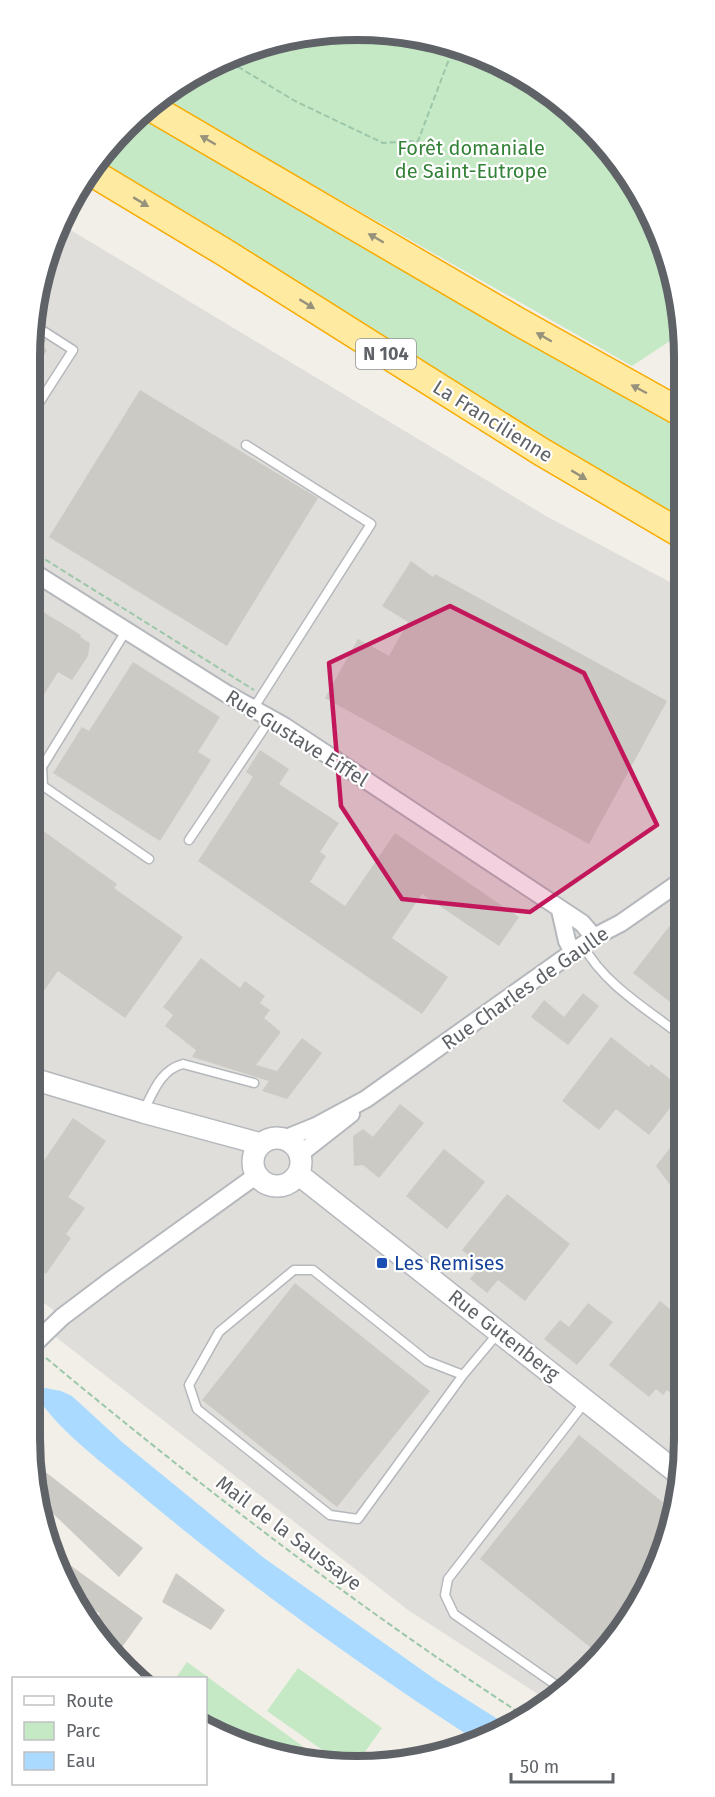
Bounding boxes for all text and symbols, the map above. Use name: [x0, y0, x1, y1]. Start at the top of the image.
one-way arrow: [199, 135, 216, 145]
park label: Forêt domaniale de Saint-Eutrope: [395, 136, 547, 183]
one-way arrow: [133, 197, 150, 207]
one-way arrow: [367, 233, 384, 243]
one-way arrow: [299, 298, 315, 309]
one-way arrow: [536, 332, 553, 342]
road number: N 104: [356, 339, 416, 369]
street label: La Francilienne: [429, 375, 557, 467]
one-way arrow: [630, 384, 647, 394]
one-way arrow: [571, 470, 587, 481]
street label: Rue Gustave Eiffel: [221, 685, 373, 792]
street label: Rue Charles de Gaulle: [437, 921, 613, 1055]
place label: Les Remises: [394, 1251, 504, 1275]
marker: Les Remises: [375, 1256, 389, 1270]
street label: Rue Gutenberg: [444, 1284, 565, 1386]
street label: Mail de la Saussaye: [211, 1470, 367, 1596]
legend: [12, 1677, 207, 1785]
text: Route: [66, 1690, 114, 1712]
text: Parc: [66, 1720, 101, 1742]
scale bar: [511, 1746, 613, 1784]
text: Eau: [66, 1750, 96, 1772]
text: 50 m: [520, 1756, 559, 1778]

